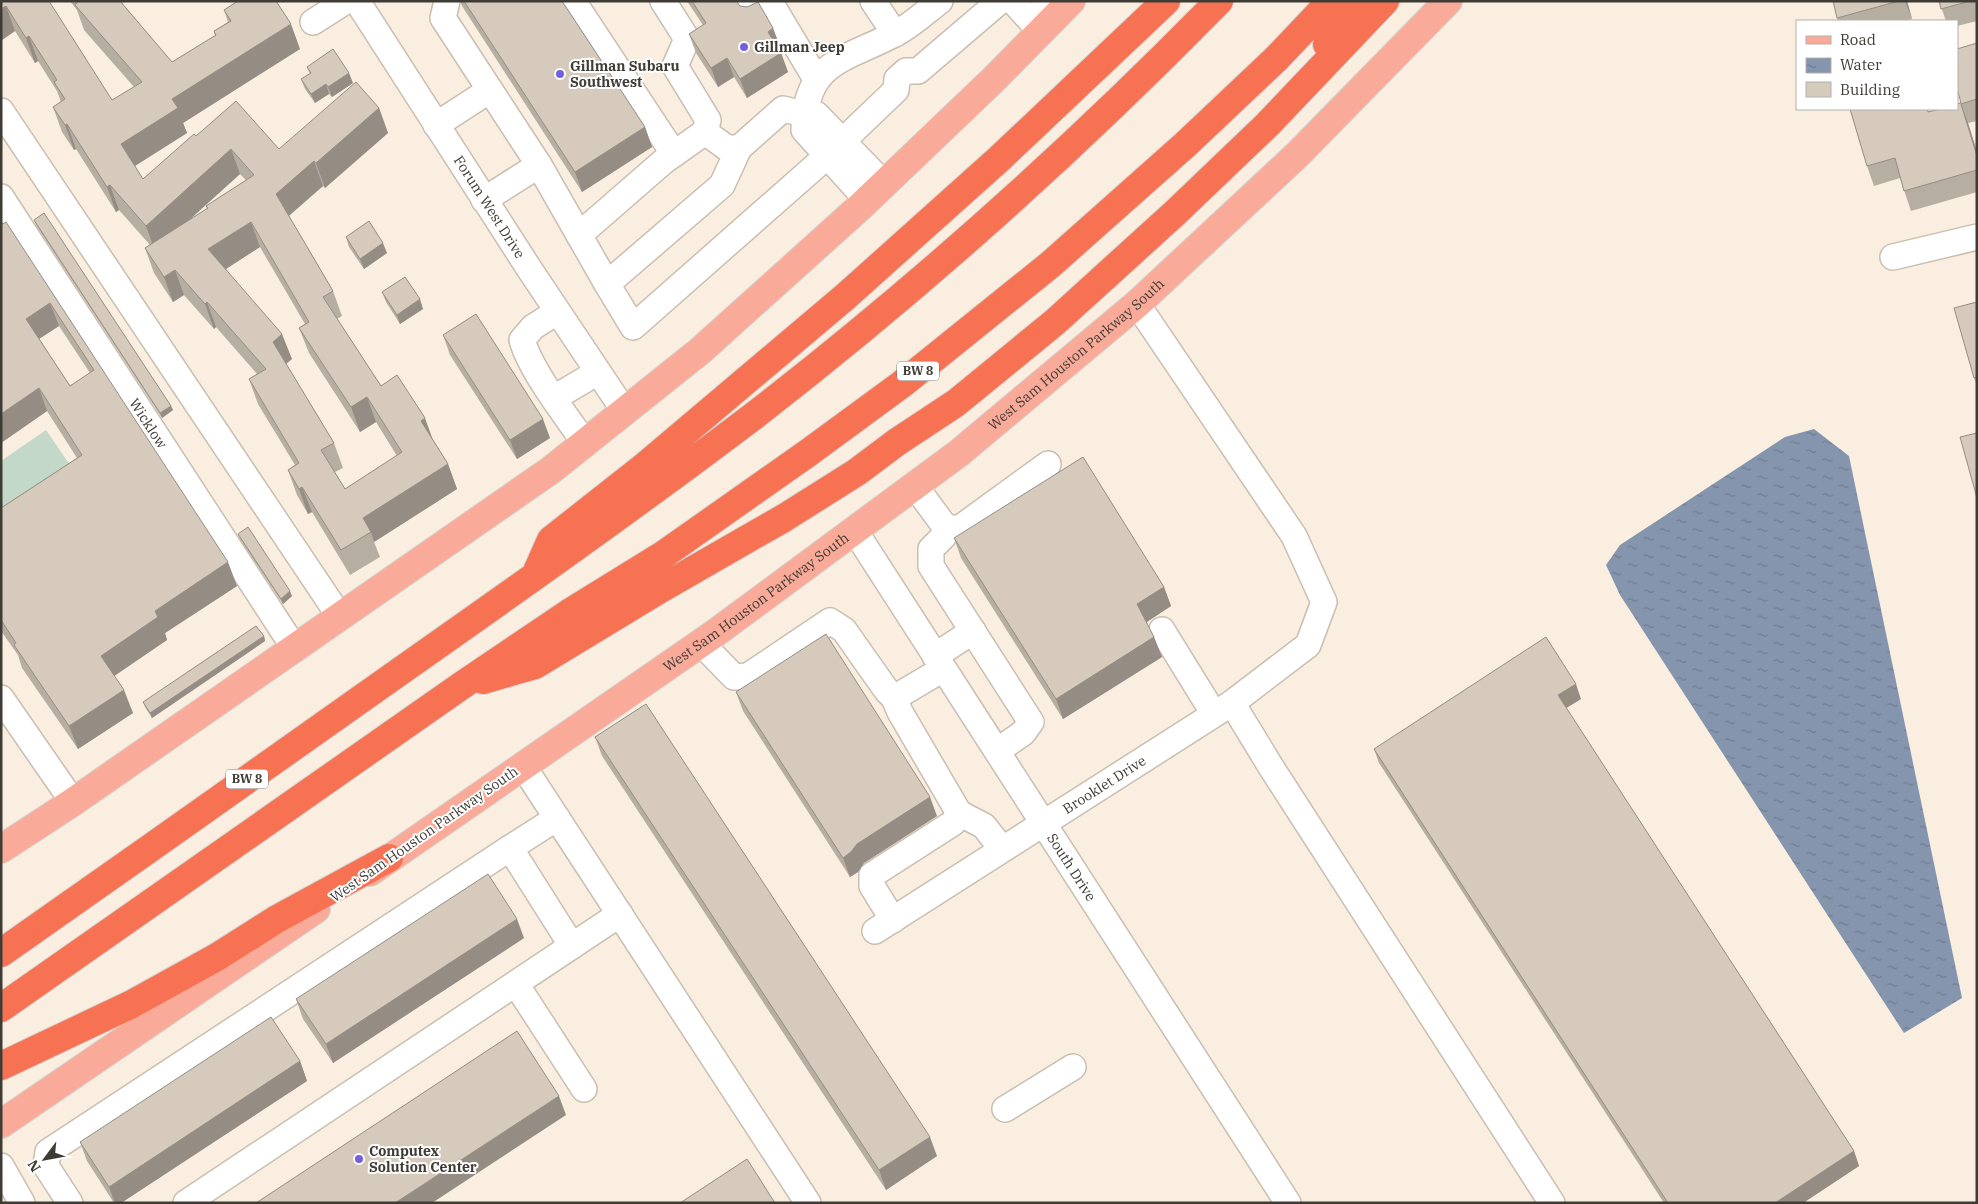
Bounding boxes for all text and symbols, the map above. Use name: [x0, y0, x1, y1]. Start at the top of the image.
legend: [1796, 20, 1958, 110]
text: Road: [1840, 30, 1876, 49]
place label: Gillman Jeep: [754, 38, 845, 56]
marker: Gillman Jeep: [738, 41, 750, 53]
text: Water: [1840, 55, 1882, 74]
place label: Gillman Subaru Southwest: [570, 57, 680, 91]
marker: Gillman Subaru Southwest: [554, 68, 566, 80]
text: Building: [1840, 80, 1900, 99]
street label: Forum West Drive: [450, 152, 529, 262]
street label: West Sam Houston Parkway South: [984, 274, 1168, 434]
road number: BW 8: [897, 362, 939, 381]
street label: Wicklow: [125, 395, 171, 452]
street label: West Sam Houston Parkway South: [660, 528, 853, 676]
street label: Brooklet Drive: [1059, 751, 1149, 818]
street label: West Sam Houston Parkway South: [327, 762, 522, 906]
road number: BW 8: [226, 770, 268, 789]
street label: South Drive: [1043, 830, 1100, 905]
north arrow: [20, 1134, 70, 1184]
place label: Computex Solution Center: [369, 1142, 477, 1176]
marker: Computex Solution Center: [353, 1153, 365, 1165]
text: N: [23, 1156, 45, 1175]

